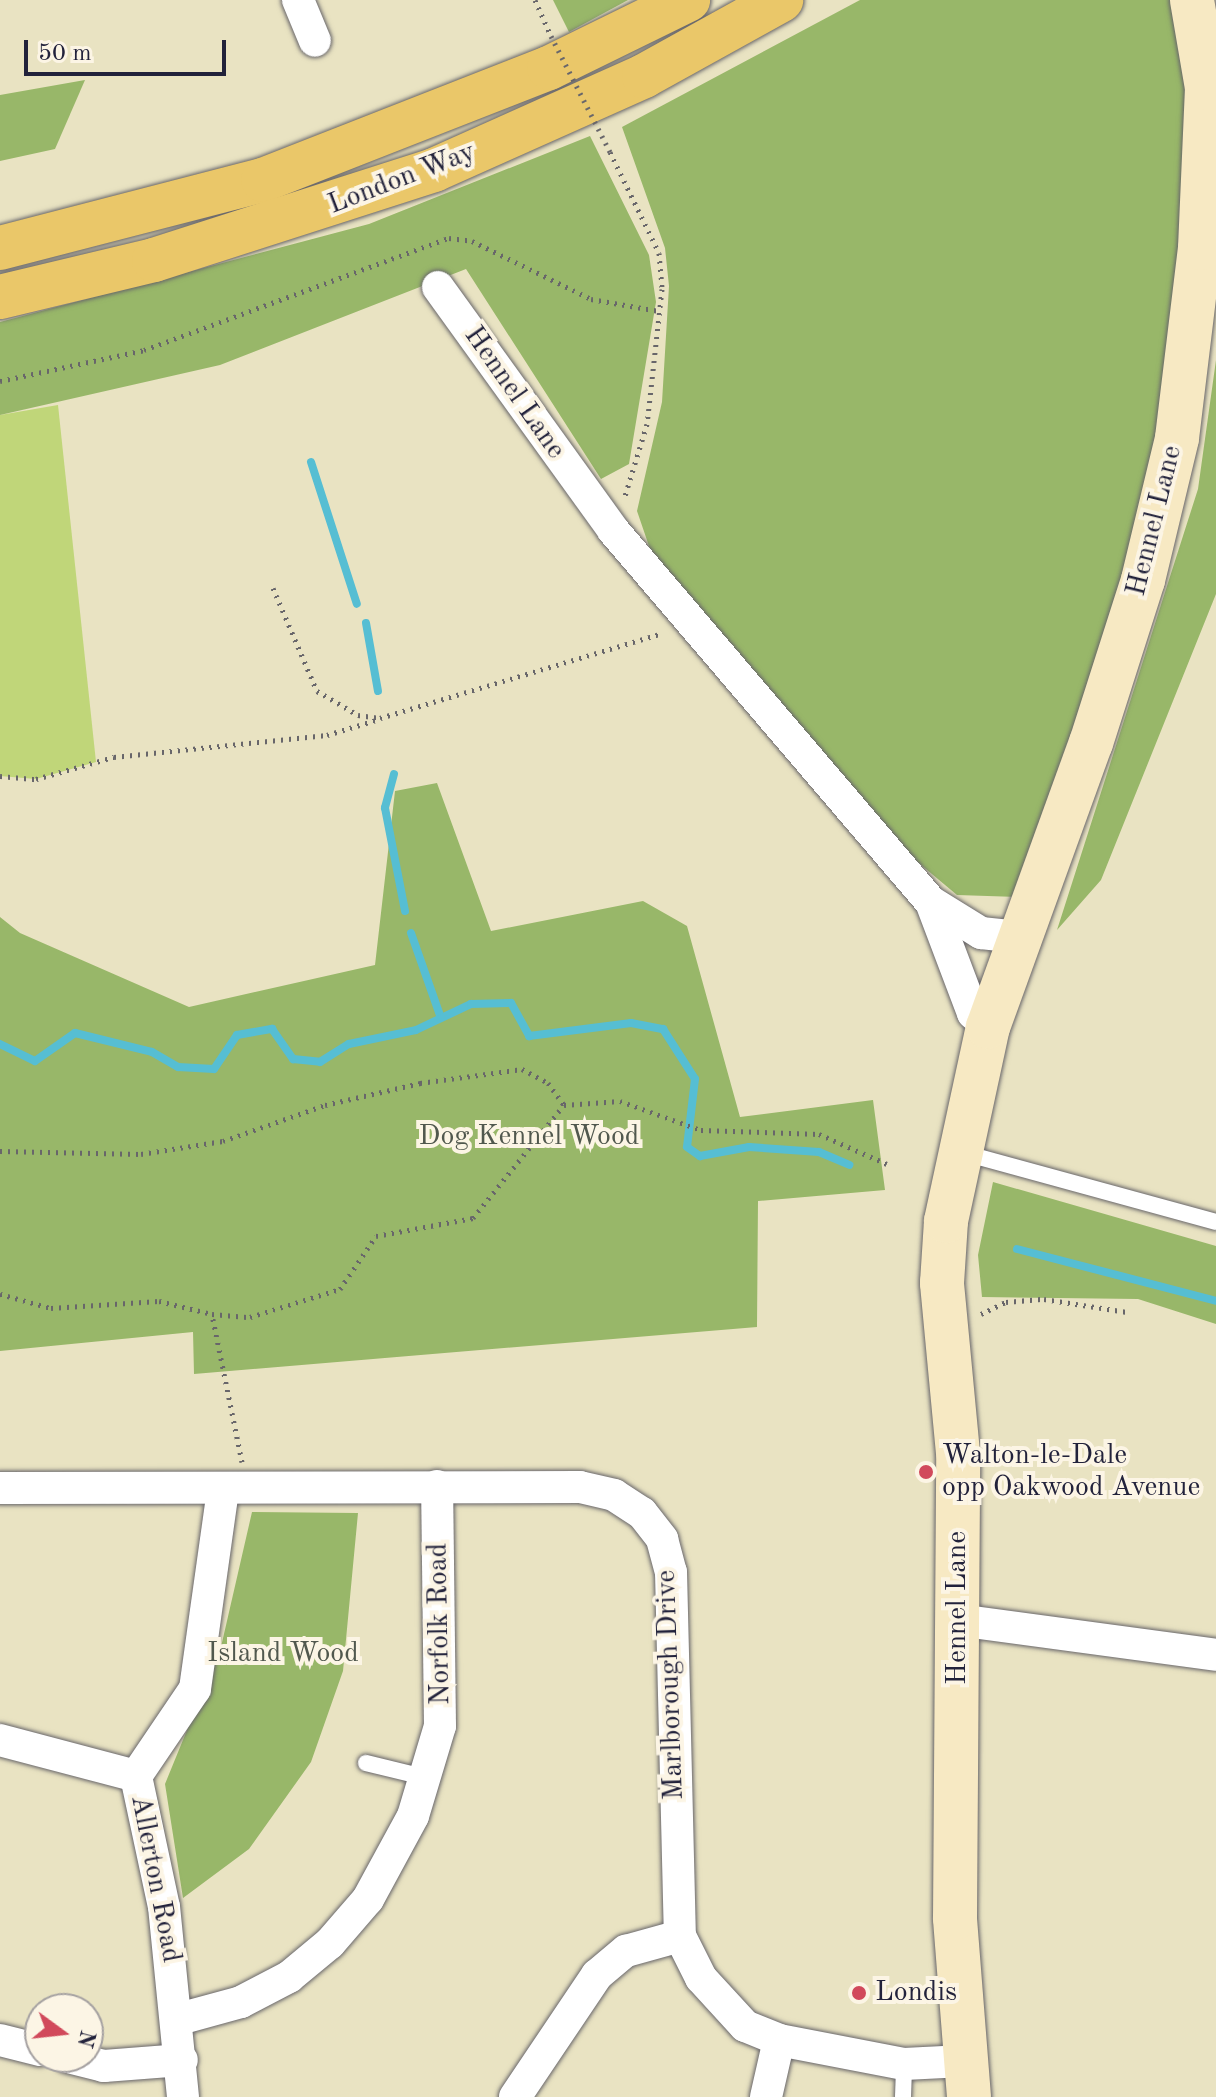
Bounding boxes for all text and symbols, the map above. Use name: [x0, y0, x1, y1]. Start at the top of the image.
scale bar: [28, 24, 230, 74]
text: 50 m: [38, 42, 92, 66]
street label: London Way: [324, 136, 480, 222]
street label: Hennel Lane: [456, 320, 572, 466]
street label: Hennel Lane: [1120, 442, 1190, 600]
park label: Dog Kennel Wood: [419, 1120, 639, 1154]
place label: Walton-le-Dale opp Oakwood Avenue: [942, 1439, 1200, 1505]
marker: Walton-le-Dale opp Oakwood Avenue: [917, 1463, 935, 1481]
street label: Hennel Lane: [941, 1531, 975, 1685]
street label: Norfolk Road: [422, 1543, 458, 1705]
street label: Marlborough Drive: [650, 1569, 692, 1801]
park label: Island Wood: [207, 1637, 359, 1671]
street label: Allerton Road: [122, 1792, 188, 1966]
place label: Londis: [875, 1976, 957, 2010]
marker: Londis: [850, 1984, 868, 2002]
north arrow: [24, 1993, 104, 2073]
text: N: [72, 2028, 98, 2050]

